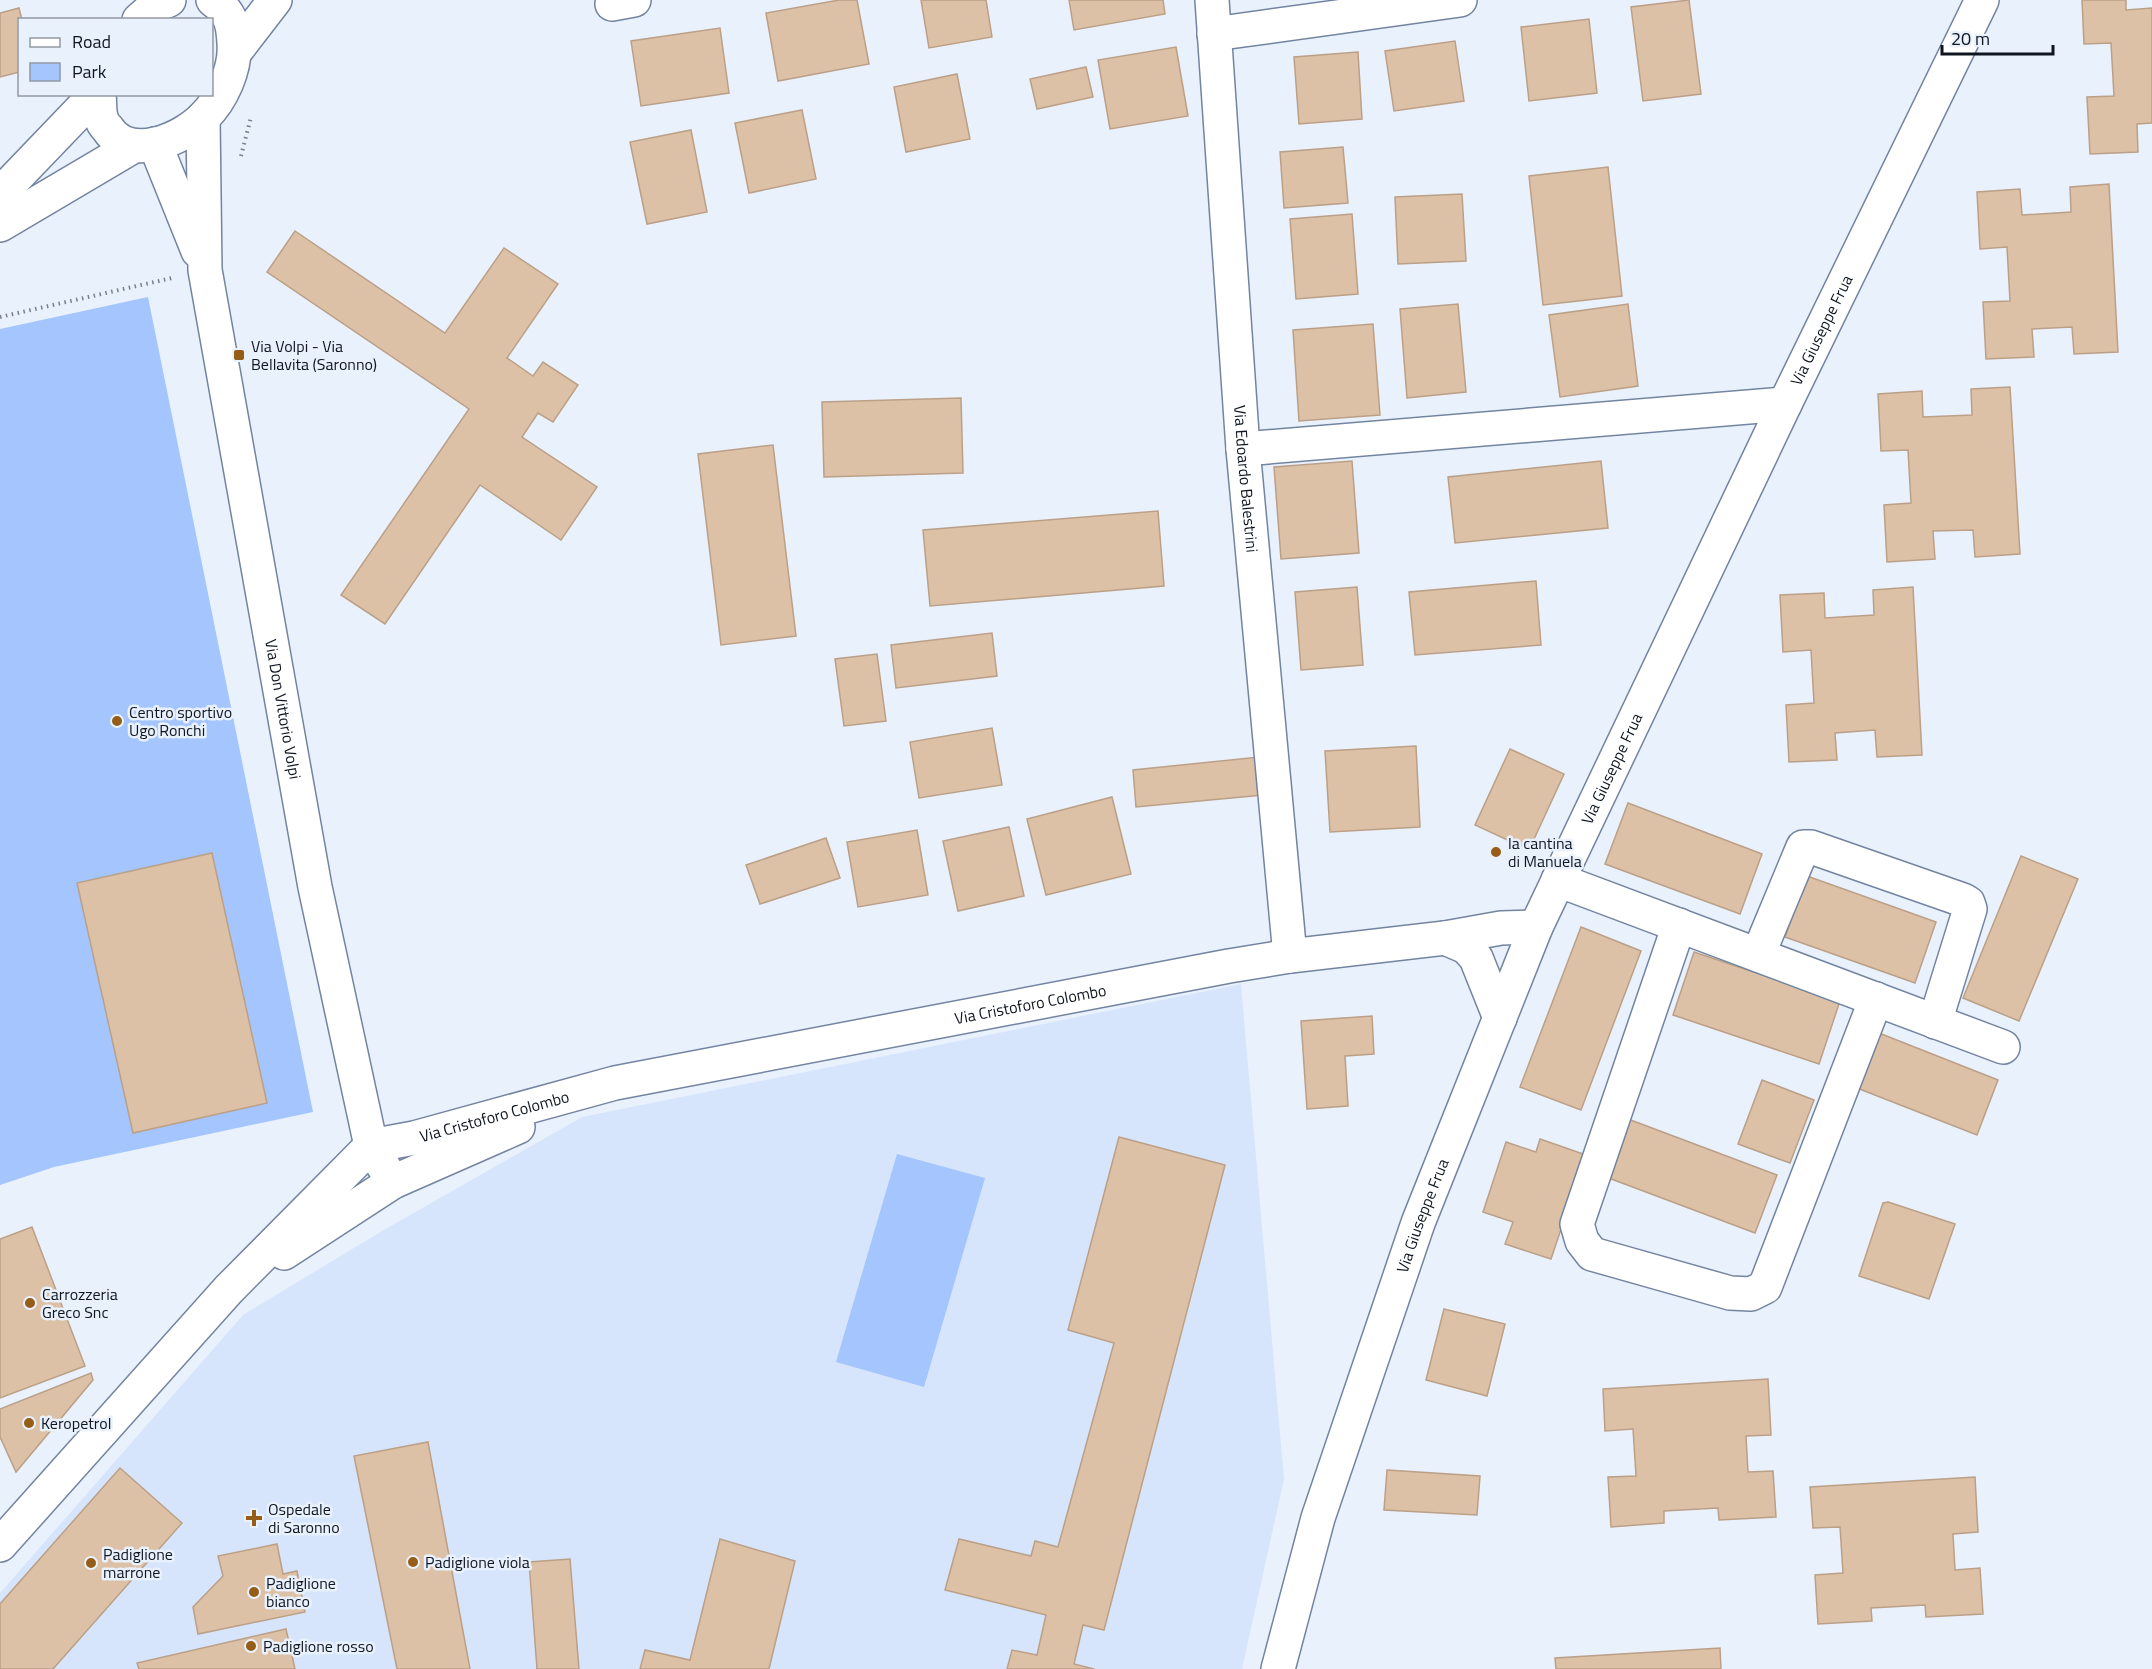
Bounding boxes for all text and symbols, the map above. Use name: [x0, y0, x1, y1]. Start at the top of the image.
legend: [18, 18, 213, 96]
scale bar: [1942, 18, 2053, 56]
text: 20 m: [1951, 25, 1990, 52]
text: Road: [72, 28, 111, 55]
text: Park: [72, 58, 107, 85]
street label: Via Giuseppe Frua: [1784, 271, 1858, 389]
place label: Via Volpi - Via Bellavita (Saronno): [251, 334, 377, 376]
marker: Via Volpi - Via Bellavita (Saronno): [232, 348, 246, 362]
street label: Via Edoardo Balestrini: [1228, 404, 1265, 553]
street label: Via Don Vittorio Volpi: [259, 637, 308, 781]
place label: Centro sportivo Ugo Ronchi: [129, 700, 232, 742]
street label: Via Giuseppe Frua: [1575, 709, 1648, 828]
marker: Centro sportivo Ugo Ronchi: [110, 714, 124, 728]
place label: la cantina di Manuela: [1508, 831, 1582, 873]
marker: la cantina di Manuela: [1489, 845, 1503, 859]
street label: Via Cristoforo Colombo: [952, 978, 1108, 1030]
street label: Via Cristoforo Colombo: [417, 1084, 572, 1148]
street label: Via Giuseppe Frua: [1390, 1155, 1455, 1276]
place label: Carrozzeria Greco Snc: [42, 1282, 118, 1324]
marker: Carrozzeria Greco Snc: [23, 1296, 37, 1310]
place label: Keropetrol: [41, 1411, 111, 1435]
marker: Keropetrol: [22, 1416, 36, 1430]
place label: Ospedale di Saronno: [268, 1497, 340, 1539]
marker: Ospedale di Saronno: [245, 1509, 263, 1527]
place label: Padiglione marrone: [103, 1542, 173, 1584]
place label: Padiglione viola: [425, 1550, 530, 1574]
marker: Padiglione viola: [406, 1555, 420, 1569]
marker: Padiglione marrone: [84, 1556, 98, 1570]
place label: Padiglione bianco: [266, 1571, 336, 1613]
marker: Padiglione bianco: [247, 1585, 261, 1599]
place label: Padiglione rosso: [263, 1634, 374, 1658]
marker: Padiglione rosso: [244, 1639, 258, 1653]

